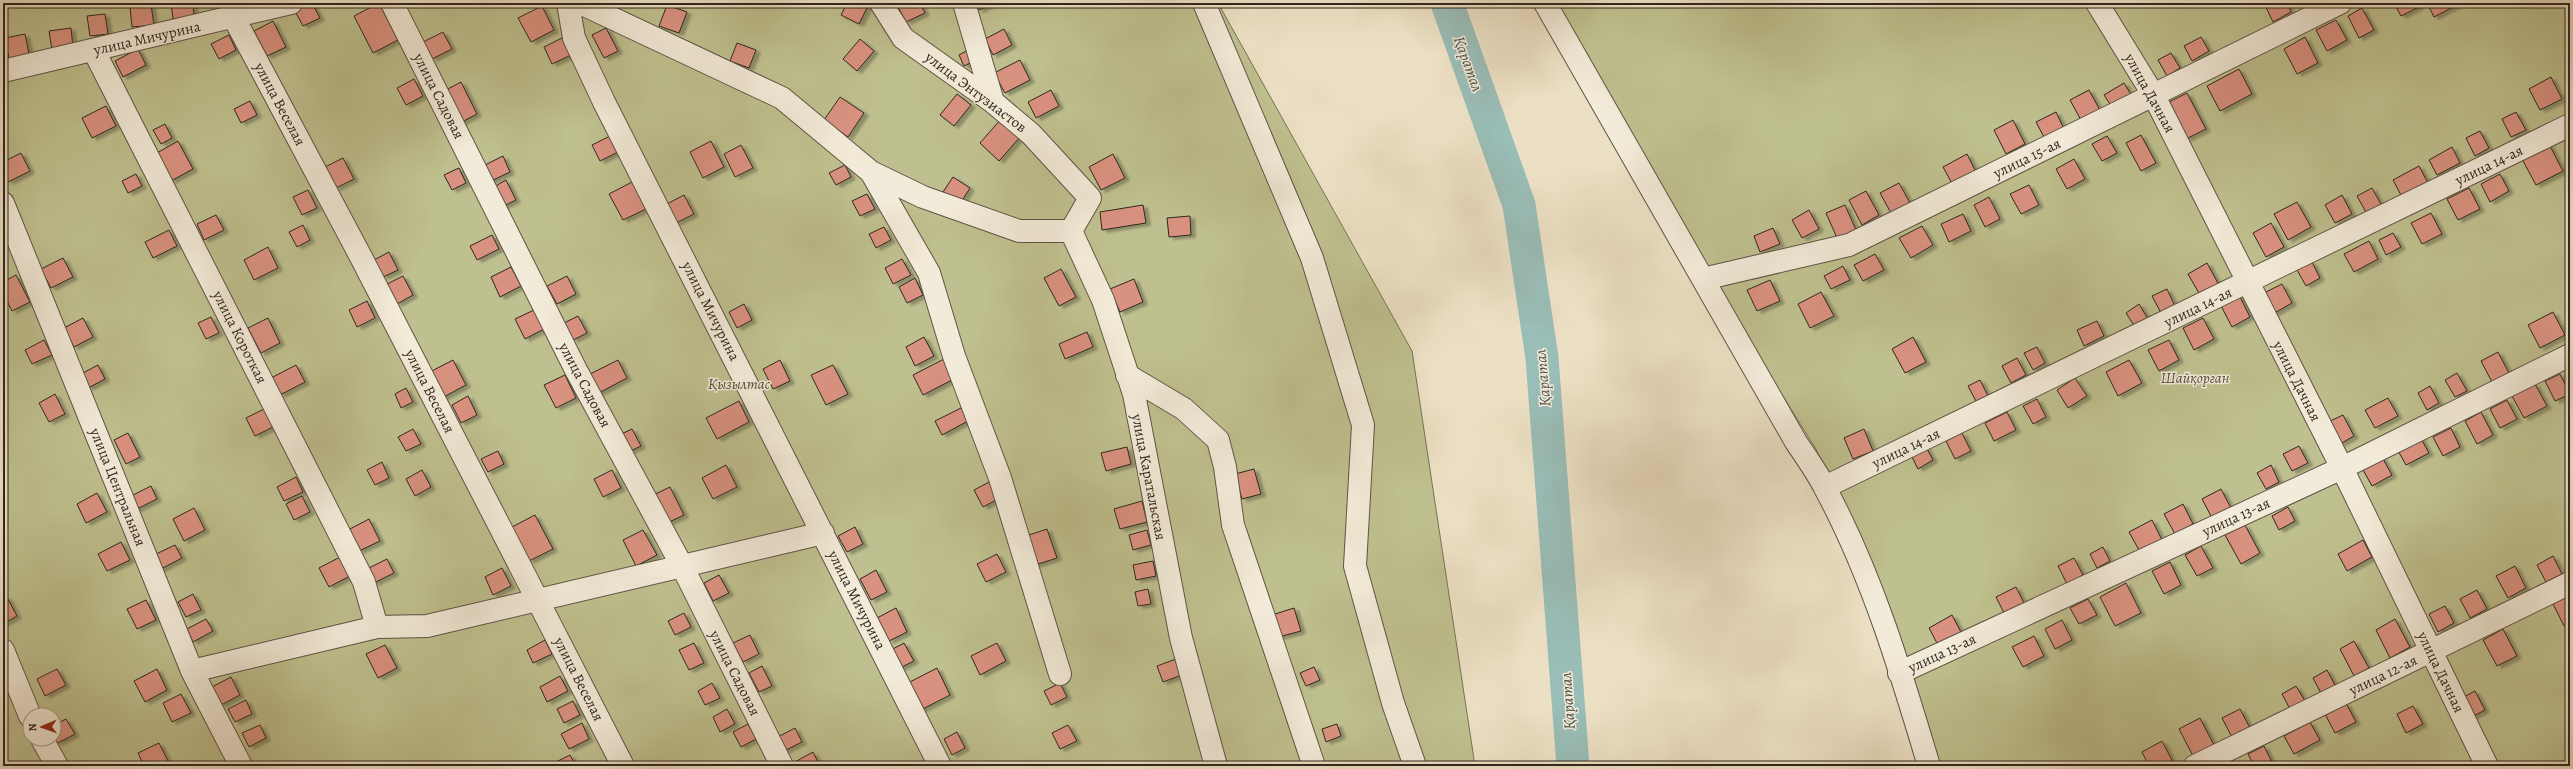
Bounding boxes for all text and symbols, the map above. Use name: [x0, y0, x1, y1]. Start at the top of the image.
street label: улица Мичурина: [91, 16, 202, 60]
water label: Қаратал: [1448, 33, 1488, 95]
street label: улица Энтузиастов: [920, 46, 1031, 137]
street label: улица Садовая: [408, 49, 469, 142]
street label: улица Дачная: [2119, 49, 2180, 136]
street label: улица Веселая: [249, 58, 310, 149]
street label: улица 15-ая: [1989, 133, 2064, 183]
street label: улица 14-ая: [2451, 140, 2526, 190]
street label: улица Мичурина: [677, 257, 745, 364]
street label: улица 14-ая: [2160, 282, 2235, 332]
street label: улица Короткая: [208, 286, 272, 387]
street label: улица Дачная: [2268, 336, 2326, 425]
street label: улица Садовая: [554, 338, 616, 431]
street label: улица Веселая: [400, 345, 460, 436]
water label: Қаратал: [1529, 348, 1556, 408]
park label: Шайқорған: [2161, 368, 2230, 388]
park label: Қызылтас: [708, 374, 771, 394]
street label: улица Каратальская: [1127, 411, 1171, 542]
street label: улица 14-ая: [1868, 423, 1943, 473]
street label: улица Центральная: [85, 424, 151, 549]
street label: улица 13-ая: [2198, 493, 2273, 542]
street label: улица Мичурина: [823, 546, 891, 653]
street label: улица Садовая: [704, 626, 765, 719]
street label: улица Дачная: [2412, 627, 2469, 716]
street label: улица 13-ая: [1904, 629, 1979, 678]
street label: улица Веселая: [549, 633, 609, 724]
street label: улица 12-ая: [2345, 650, 2420, 701]
water label: Қаратал: [1555, 671, 1581, 730]
north arrow: [22, 707, 62, 747]
text: N: [25, 723, 40, 732]

